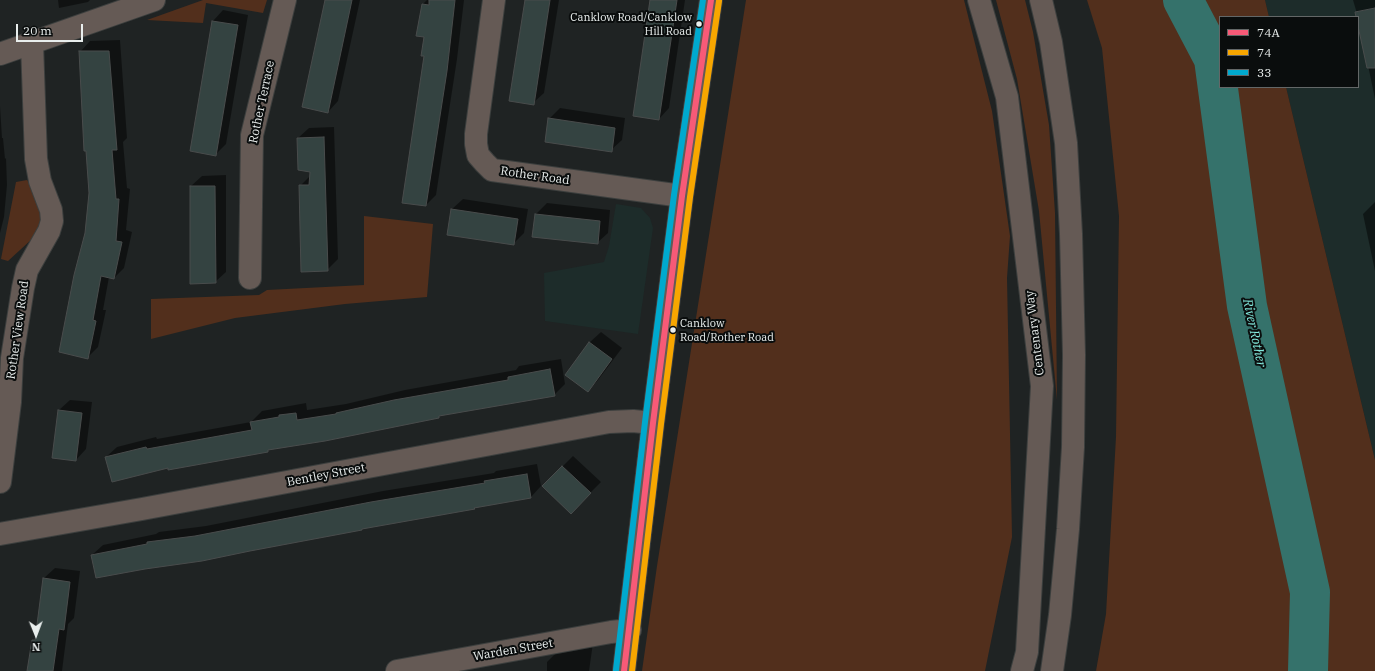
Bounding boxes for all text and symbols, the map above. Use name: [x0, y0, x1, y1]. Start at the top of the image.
place label: Canklow Road/Canklow Hill Road: [570, 11, 692, 37]
scale bar: [18, 16, 85, 42]
legend: [1219, 16, 1359, 88]
marker: Canklow Road/Canklow Hill Road: [694, 19, 704, 29]
text: 20 m: [23, 23, 52, 38]
text: 74A: [1257, 25, 1280, 40]
text: 74: [1257, 45, 1271, 60]
street label: Rother Terrace: [246, 59, 278, 145]
text: 33: [1257, 65, 1271, 80]
street label: Rother Road: [500, 164, 570, 188]
street label: Rother View Road: [4, 280, 32, 380]
street label: Centenary Way: [1023, 290, 1047, 376]
water label: River Rother: [1239, 297, 1269, 369]
place label: Canklow Road/Rother Road: [680, 317, 774, 343]
marker: Canklow Road/Rother Road: [668, 325, 678, 335]
street label: Bentley Street: [286, 460, 366, 490]
north arrow: [16, 615, 56, 655]
street label: Warden Street: [472, 636, 554, 664]
text: N: [32, 640, 41, 654]

